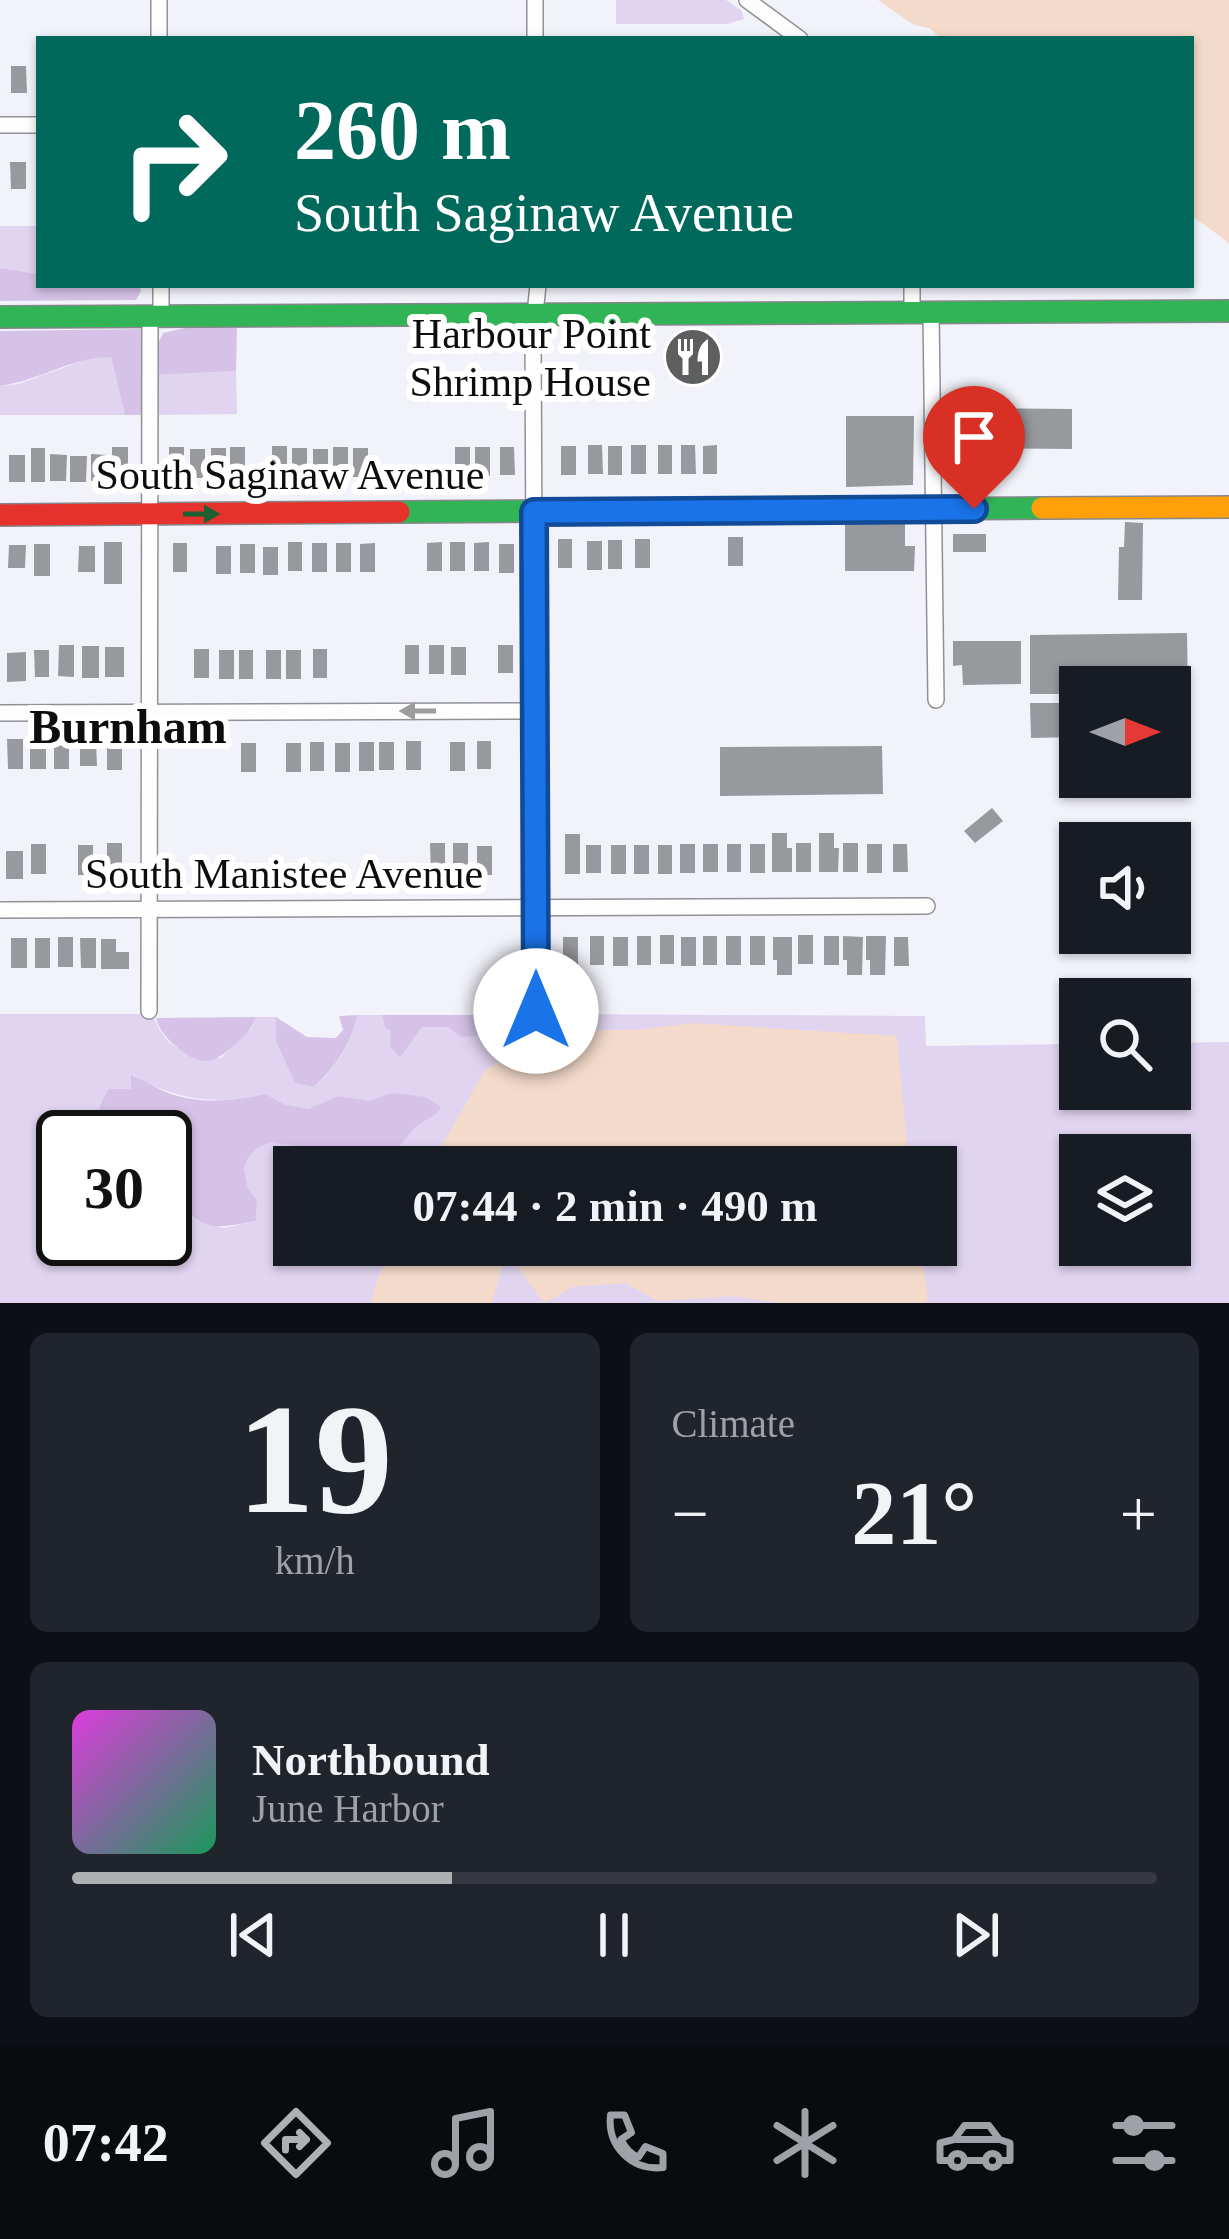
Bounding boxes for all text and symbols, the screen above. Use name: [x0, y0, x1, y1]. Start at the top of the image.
icon: right: [96, 84, 252, 240]
text: 260 m: [294, 84, 511, 177]
text: South Saginaw Avenue: [294, 183, 794, 243]
place label: Harbour Point Shrimp House: [410, 311, 651, 405]
restaurant icon: Harbour Point Shrimp House: [662, 326, 724, 388]
pin: [923, 386, 1025, 509]
icon: arrive: [941, 404, 1007, 470]
street label: South Saginaw Avenue: [96, 452, 484, 498]
one-way arrow: [183, 504, 221, 523]
north arrow: [1059, 666, 1191, 798]
map controls: [1059, 666, 1191, 1266]
district label: Burnham: [29, 700, 227, 753]
one-way arrow: [398, 701, 436, 721]
button: sound: [1059, 822, 1191, 954]
street label: South Manistee Avenue: [85, 851, 483, 897]
position arrow: [473, 948, 599, 1074]
button: search: [1059, 978, 1191, 1110]
speed limit sign: 30: [36, 1110, 192, 1266]
button: layers: [1059, 1134, 1191, 1266]
text: 07:44 · 2 min · 490 m: [413, 1181, 818, 1231]
text: 19: [237, 1373, 393, 1546]
text: Climate: [672, 1402, 795, 1445]
text: 21°: [851, 1464, 977, 1563]
text: −: [672, 1477, 709, 1550]
text: +: [1120, 1477, 1157, 1550]
text: km/h: [275, 1539, 355, 1582]
text: Northbound: [252, 1735, 490, 1785]
text: June Harbor: [252, 1787, 444, 1830]
icon: previous: [220, 1902, 286, 1968]
icon: pause: [581, 1902, 647, 1968]
icon: next: [943, 1902, 1009, 1968]
icon: directions: [254, 2101, 338, 2185]
icon: music: [424, 2101, 508, 2185]
icon: phone: [593, 2101, 677, 2185]
icon: climate: [763, 2101, 847, 2185]
icon: car: [933, 2101, 1017, 2185]
icon: filters: [1102, 2101, 1186, 2185]
text: 07:42: [43, 2113, 169, 2173]

